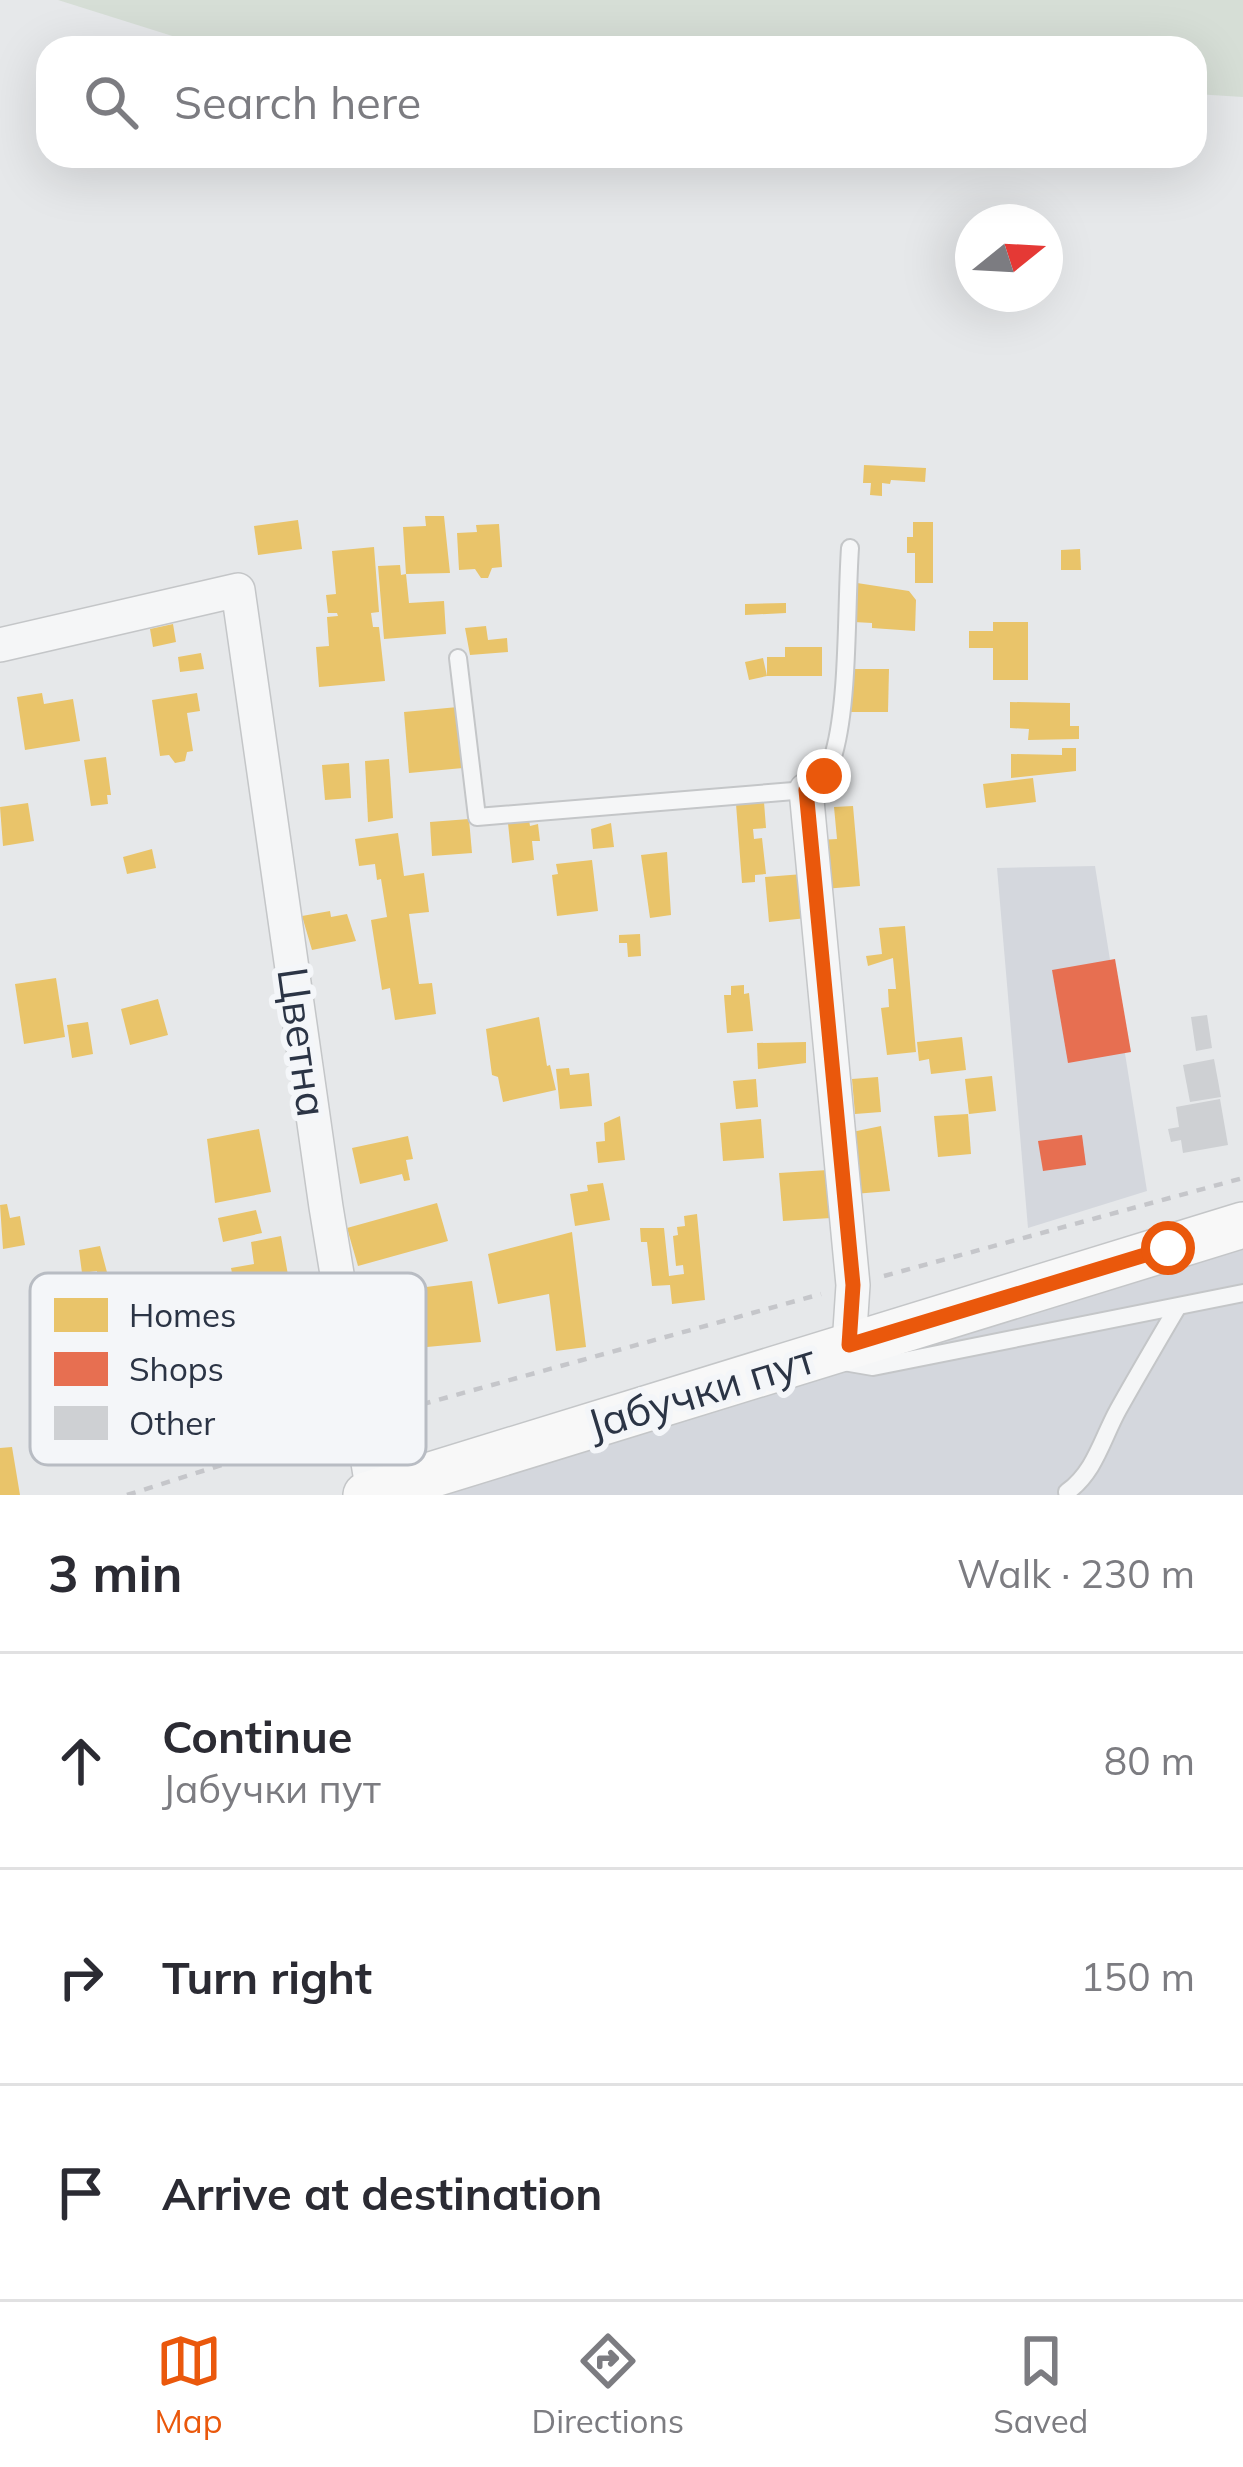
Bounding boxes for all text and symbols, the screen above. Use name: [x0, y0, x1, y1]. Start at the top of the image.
search box: [36, 36, 1207, 168]
icon: search: [78, 69, 144, 135]
text: Search here: [174, 74, 421, 130]
north arrow: [955, 204, 1063, 312]
route end: [797, 749, 851, 803]
street label: Цветна: [266, 964, 340, 1120]
route start: [1141, 1221, 1195, 1275]
legend: [30, 1273, 426, 1465]
text: Homes: [129, 1294, 236, 1335]
street label: Јабучки пут: [581, 1331, 821, 1451]
text: Shops: [129, 1348, 224, 1389]
text: Other: [129, 1402, 215, 1443]
text: 3 min: [48, 1541, 183, 1605]
text: Walk · 230 m: [957, 1549, 1195, 1598]
text: Continue: [162, 1708, 352, 1764]
icon: ahead: [48, 1728, 114, 1794]
text: 80 m: [1104, 1736, 1195, 1785]
text: Јабучки пут: [162, 1764, 381, 1813]
icon: right: [48, 1944, 114, 2010]
text: Turn right: [162, 1949, 372, 2005]
text: 150 m: [1080, 1952, 1195, 2001]
icon: arrive: [48, 2160, 114, 2226]
text: Arrive at destination: [162, 2165, 602, 2221]
tab: Map: [155, 2328, 222, 2441]
tab: Directions: [532, 2328, 684, 2441]
tab: Saved: [993, 2328, 1088, 2441]

